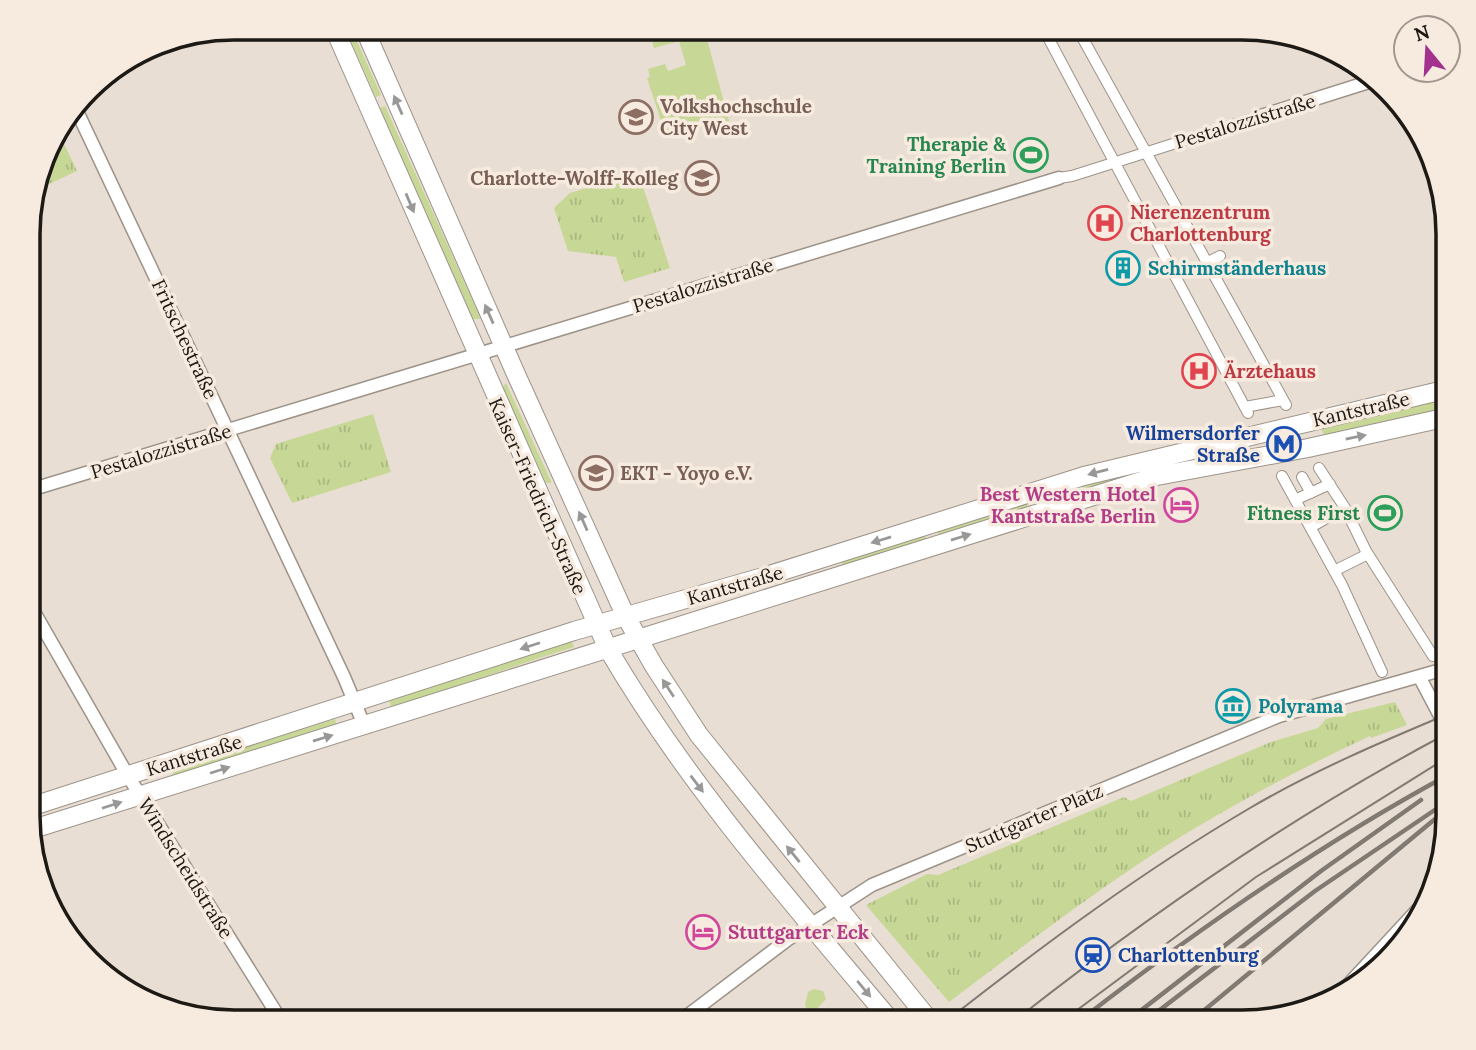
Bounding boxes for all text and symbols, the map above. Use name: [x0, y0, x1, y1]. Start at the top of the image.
north arrow: [1392, 14, 1462, 84]
text: N: [1411, 19, 1433, 47]
street label: Pestalozzistraße: [1172, 88, 1318, 154]
place label: Volkshochschule City West: [660, 94, 812, 140]
one-way arrow: [392, 95, 404, 115]
school or university icon: Volkshochschule City West: [617, 98, 655, 136]
place label: Therapie & Training Berlin: [867, 132, 1006, 178]
sports icon: Therapie & Training Berlin: [1012, 136, 1050, 174]
school or university icon: Charlotte-Wolff-Kolleg: [683, 159, 721, 197]
place label: Charlotte-Wolff-Kolleg: [470, 166, 679, 190]
one-way arrow: [404, 193, 416, 213]
place label: Nierenzentrum Charlottenburg: [1130, 200, 1272, 246]
hospital icon: Nierenzentrum Charlottenburg: [1086, 204, 1124, 242]
building icon: Schirmständerhaus: [1104, 249, 1142, 287]
street label: Pestalozzistraße: [630, 252, 776, 318]
place label: Schirmständerhaus: [1148, 256, 1326, 280]
street label: Fritschestraße: [147, 275, 223, 403]
one-way arrow: [483, 304, 495, 324]
hospital icon: Ärztehaus: [1180, 352, 1218, 390]
place label: Ärztehaus: [1224, 359, 1316, 383]
street label: Kantstraße: [1310, 386, 1412, 432]
street label: Kaiser-Friedrich-Straße: [484, 394, 592, 598]
street label: Pestalozzistraße: [88, 418, 234, 484]
place label: Wilmersdorfer Straße: [1126, 421, 1260, 467]
metro station icon: Wilmersdorfer Straße: [1265, 425, 1303, 463]
one-way arrow: [1345, 432, 1367, 443]
school or university icon: EKT - Yoyo e.V.: [577, 454, 615, 492]
place label: EKT - Yoyo e.V.: [620, 461, 753, 485]
one-way arrow: [1087, 467, 1109, 478]
place label: Best Western Hotel Kantstraße Berlin: [980, 482, 1156, 528]
hotel icon: Best Western Hotel Kantstraße Berlin: [1162, 486, 1200, 524]
sports icon: Fitness First: [1366, 494, 1404, 532]
place label: Fitness First: [1247, 501, 1361, 525]
one-way arrow: [577, 511, 589, 531]
one-way arrow: [951, 532, 972, 542]
one-way arrow: [870, 536, 891, 546]
street label: Kantstraße: [684, 560, 786, 610]
one-way arrow: [519, 641, 540, 652]
one-way arrow: [662, 678, 675, 698]
museum icon: Polyrama: [1214, 687, 1252, 725]
place label: Polyrama: [1258, 694, 1343, 718]
street label: Kantstraße: [143, 729, 245, 781]
one-way arrow: [312, 732, 333, 743]
one-way arrow: [210, 765, 231, 775]
one-way arrow: [690, 775, 704, 793]
street label: Stuttgarter Platz: [962, 778, 1106, 858]
street label: Windscheidstraße: [133, 793, 239, 943]
one-way arrow: [102, 799, 123, 809]
one-way arrow: [786, 846, 801, 863]
hotel icon: Stuttgarter Eck: [684, 913, 722, 951]
place label: Stuttgarter Eck: [728, 920, 869, 944]
station icon: Charlottenburg: [1074, 936, 1112, 974]
place label: Charlottenburg: [1118, 943, 1260, 967]
one-way arrow: [856, 980, 871, 997]

